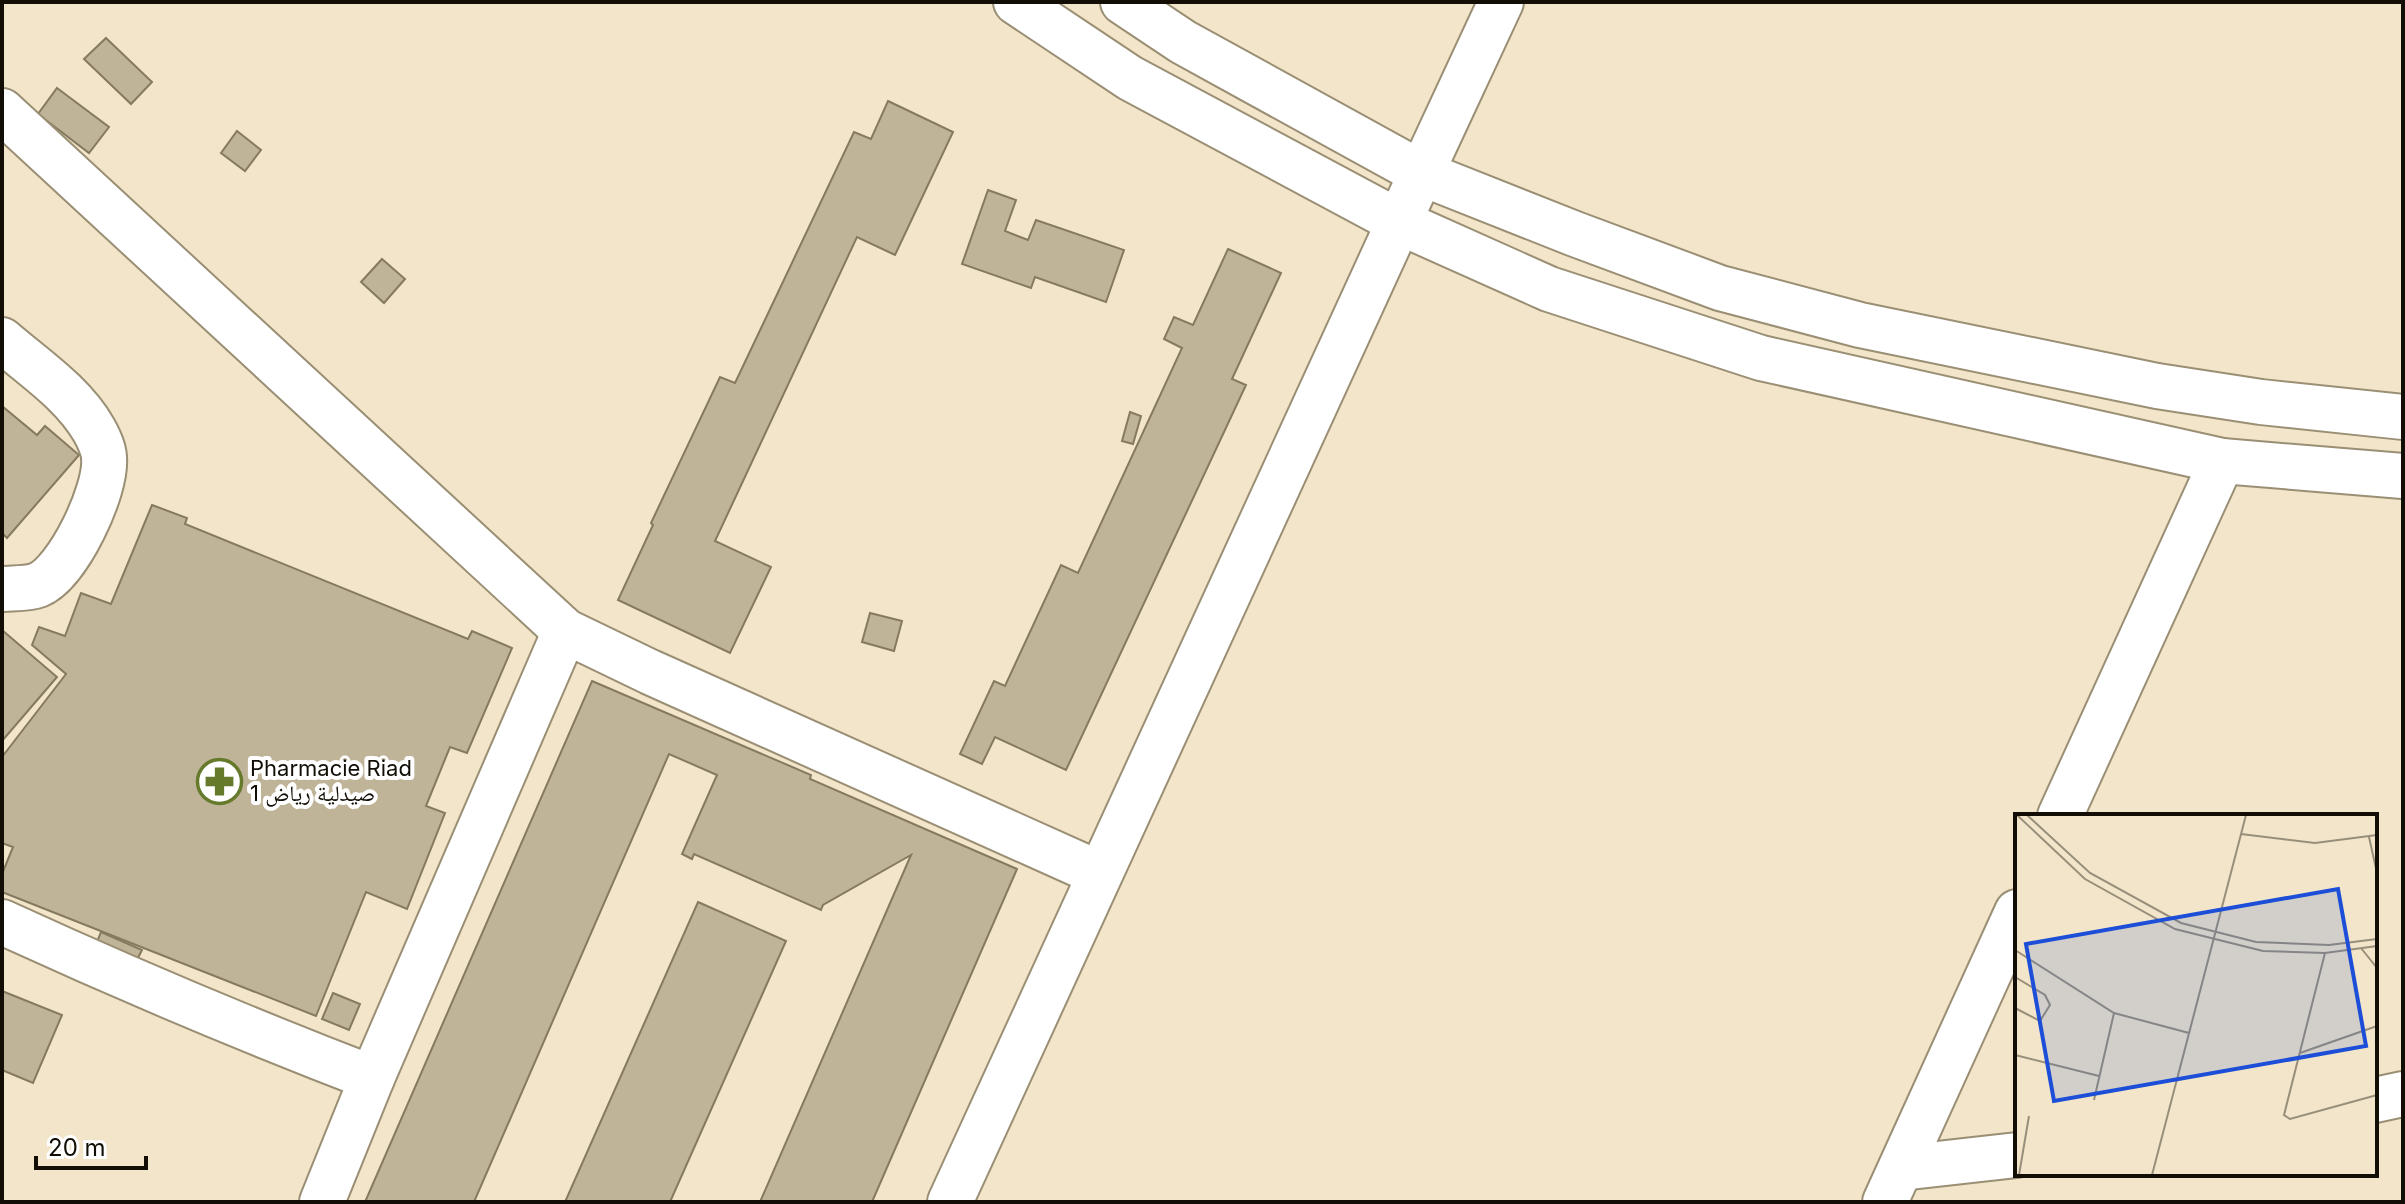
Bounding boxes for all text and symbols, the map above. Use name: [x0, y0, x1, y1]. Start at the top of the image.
place label: Pharmacie Riad 1 صيدلية رياض: [250, 755, 412, 807]
pharmacy icon: Pharmacie Riad 1 صيدلية رياض: [195, 757, 243, 805]
inset map: [2015, 814, 2377, 1176]
scale bar: [36, 1120, 146, 1170]
text: 20 m: [48, 1133, 106, 1162]

